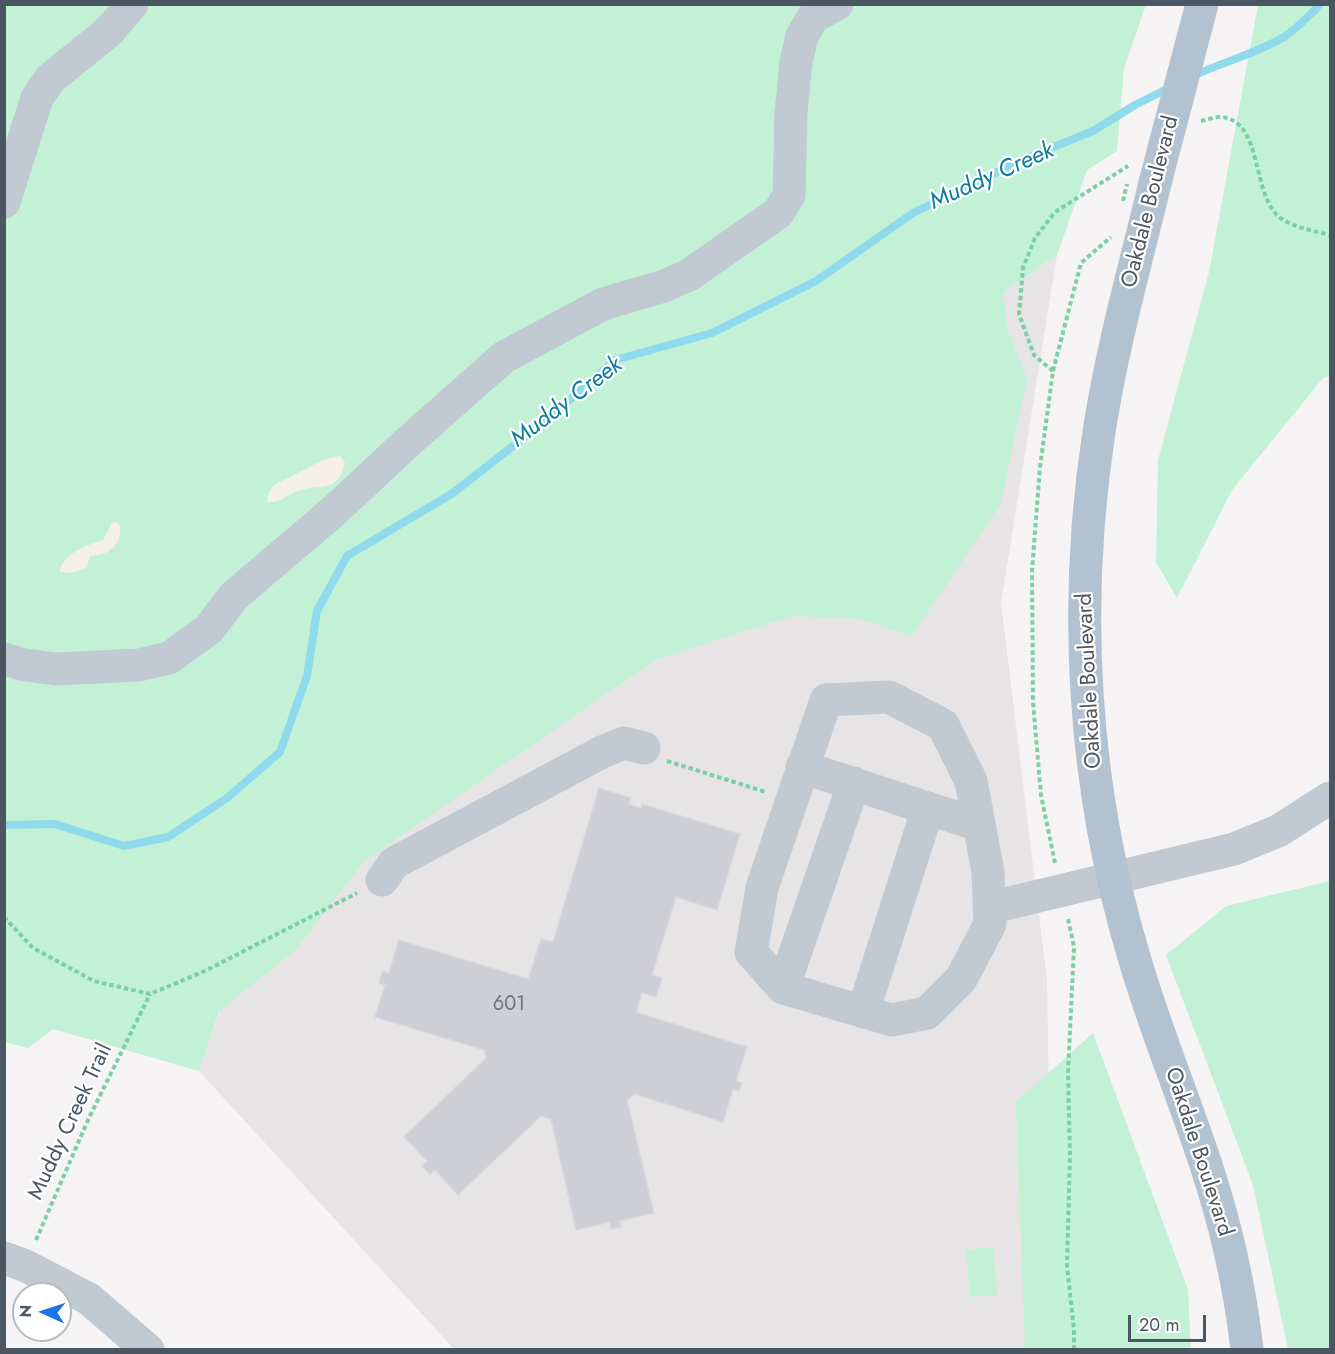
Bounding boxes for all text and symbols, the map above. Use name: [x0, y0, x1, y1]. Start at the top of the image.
street label: Oakdale Boulevard: [1117, 113, 1185, 291]
water label: Muddy Creek: [925, 137, 1059, 217]
water label: Muddy Creek: [505, 351, 629, 455]
street label: Oakdale Boulevard: [1072, 592, 1108, 770]
house number: 601: [493, 993, 525, 1017]
street label: Muddy Creek Trail: [23, 1040, 119, 1204]
street label: Oakdale Boulevard: [1158, 1064, 1238, 1240]
north arrow: [12, 1282, 72, 1342]
scale bar: [1131, 1303, 1209, 1341]
text: N: [14, 1304, 37, 1318]
text: 20 m: [1139, 1312, 1179, 1338]

